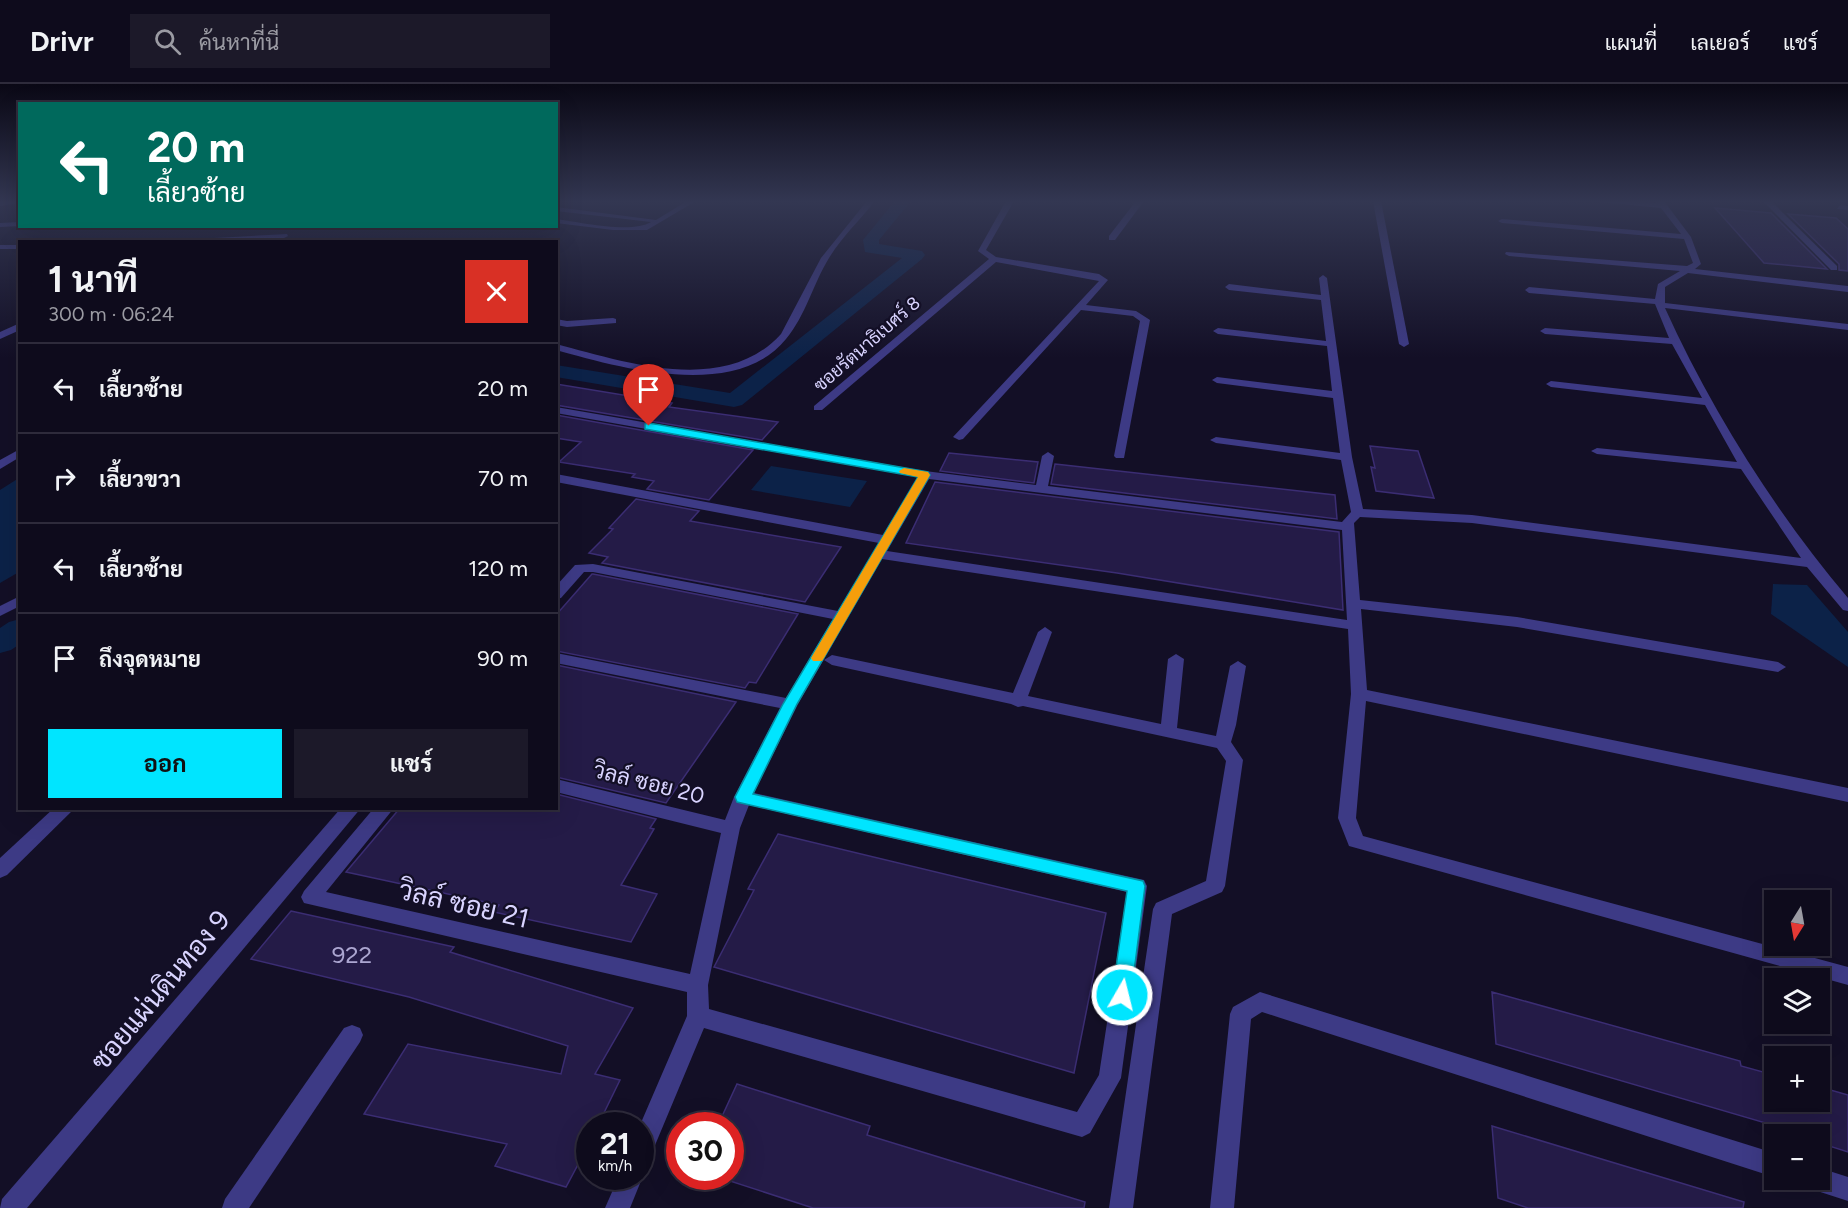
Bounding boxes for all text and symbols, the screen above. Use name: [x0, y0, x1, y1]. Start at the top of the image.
search box: [130, 14, 550, 68]
text: Drivr: [30, 24, 94, 58]
icon: search: [151, 25, 184, 58]
text: ค้นหาที่นี่: [199, 29, 279, 56]
text: แผนที่: [1605, 30, 1657, 55]
text: เลเยอร์: [1690, 30, 1750, 55]
text: แชร์: [1783, 30, 1818, 55]
text: 20 m: [147, 122, 245, 173]
icon: left: [48, 126, 126, 204]
text: เลี้ยวซ้าย: [147, 176, 245, 209]
text: 1 นาที: [48, 258, 138, 301]
button: close: [465, 260, 528, 323]
street label: ซอยรัตนาธิเบศร์ 8: [808, 290, 925, 396]
text: 300 m · 06:24: [48, 302, 174, 326]
pin: [623, 364, 674, 426]
icon: left: [48, 372, 81, 405]
icon: arrive: [632, 373, 665, 406]
text: 20 m: [477, 375, 528, 402]
text: เลี้ยวซ้าย: [99, 376, 183, 403]
icon: right: [48, 462, 81, 495]
text: 70 m: [478, 465, 528, 492]
text: เลี้ยวขวา: [99, 466, 181, 493]
icon: left: [48, 552, 81, 585]
text: 120 m: [468, 555, 528, 582]
text: เลี้ยวซ้าย: [99, 556, 183, 583]
icon: arrive: [48, 642, 81, 675]
text: 90 m: [477, 645, 528, 672]
text: ถึงจุดหมาย: [99, 646, 201, 673]
button: ออก: [48, 729, 282, 798]
button: แชร์: [294, 729, 528, 798]
street label: วิลล์ ซอย 20: [590, 755, 707, 810]
street label: วิลล์ ซอย 21: [394, 872, 533, 935]
north arrow: [1764, 890, 1830, 956]
map controls: [1764, 890, 1830, 1190]
street label: ซอยแผ่นดินทอง 9: [84, 903, 236, 1077]
house number: 922: [332, 940, 372, 969]
position arrow: [1090, 963, 1154, 1027]
button: layers: [1764, 968, 1830, 1034]
button: +: [1764, 1046, 1830, 1112]
speed limit sign: 30: [666, 1112, 744, 1190]
button: −: [1764, 1124, 1830, 1190]
text: 21: [600, 1125, 630, 1162]
text: km/h: [598, 1157, 632, 1175]

